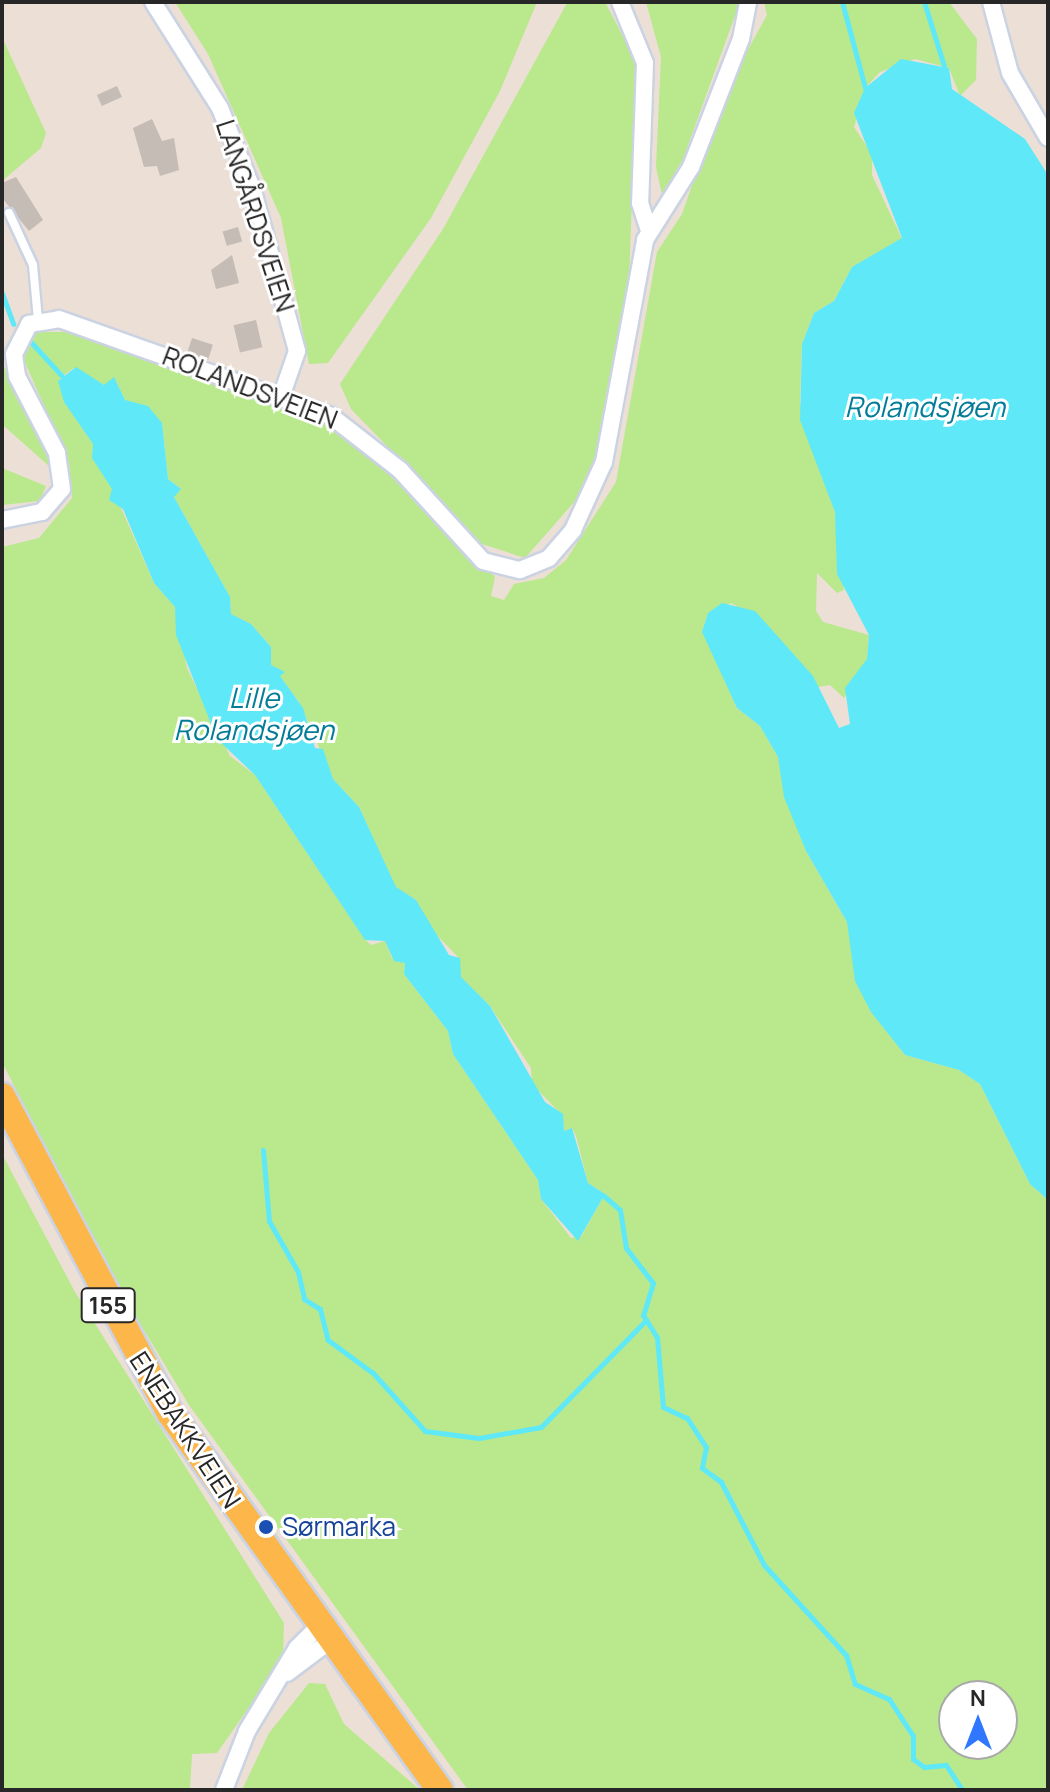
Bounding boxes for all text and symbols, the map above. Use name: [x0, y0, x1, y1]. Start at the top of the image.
street label: LANGÅRDSVEIEN: [209, 116, 301, 316]
street label: ROLANDSVEIEN: [158, 340, 342, 436]
water label: Rolandsjøen: [845, 389, 1005, 423]
water label: Lille Rolandsjøen: [174, 680, 334, 746]
road number: 155: [80, 1285, 136, 1325]
street label: ENEBAKKVEIEN: [123, 1346, 247, 1514]
place label: Sørmarka: [282, 1511, 396, 1543]
marker: Sørmarka: [257, 1518, 275, 1536]
north arrow: [938, 1680, 1018, 1760]
text: N: [970, 1683, 986, 1713]

